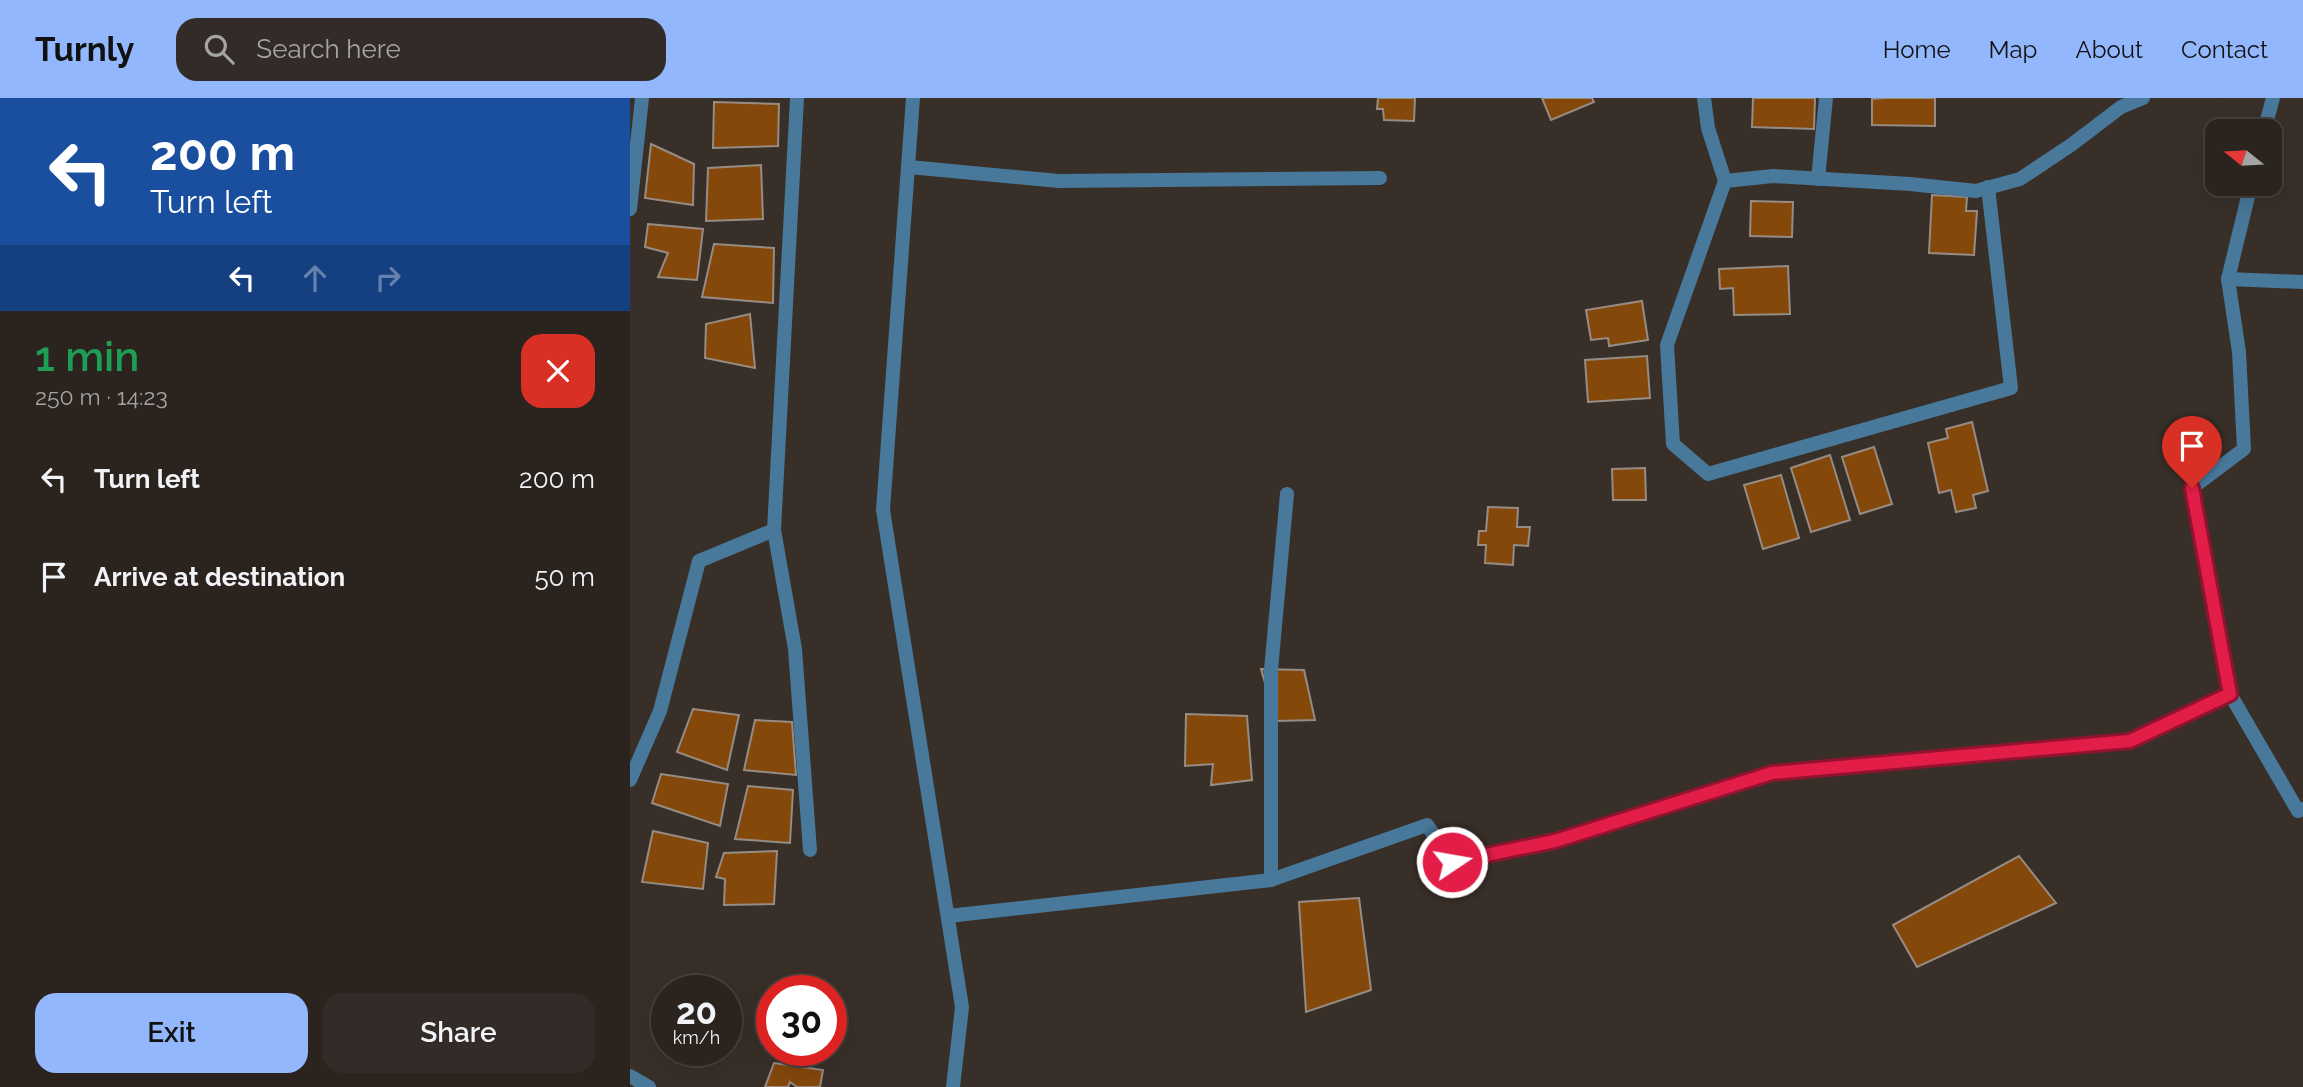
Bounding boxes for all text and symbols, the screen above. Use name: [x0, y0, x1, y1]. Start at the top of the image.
search box: [176, 18, 666, 81]
text: Turnly: [35, 30, 134, 69]
icon: search: [200, 30, 238, 68]
text: Search here: [256, 34, 401, 64]
text: Home: [1883, 35, 1951, 64]
text: Map: [1989, 35, 2037, 64]
text: About: [2075, 35, 2143, 64]
text: Contact: [2181, 35, 2268, 64]
north arrow: [2205, 119, 2282, 196]
map controls: [2205, 119, 2282, 196]
text: 200 m: [150, 124, 295, 181]
icon: left: [35, 126, 126, 217]
text: Turn left: [150, 183, 272, 220]
icon: left: [223, 259, 261, 297]
icon: ahead: [296, 259, 334, 297]
icon: right: [369, 259, 407, 297]
text: 1 min: [35, 332, 139, 381]
button: close: [521, 334, 595, 408]
text: 250 m · 14:23: [35, 383, 168, 410]
pin: [2162, 416, 2222, 488]
icon: arrive: [2173, 427, 2211, 465]
icon: left: [35, 460, 73, 498]
text: Turn left: [94, 464, 200, 494]
text: 200 m: [519, 464, 595, 494]
icon: arrive: [35, 558, 73, 596]
text: Arrive at destination: [94, 562, 345, 592]
text: 50 m: [534, 562, 595, 592]
position arrow: [1415, 825, 1489, 899]
speed limit sign: 30: [756, 975, 847, 1066]
text: 20: [676, 991, 717, 1032]
button: Exit: [35, 993, 308, 1073]
button: Share: [322, 993, 595, 1073]
text: km/h: [673, 1027, 720, 1048]

